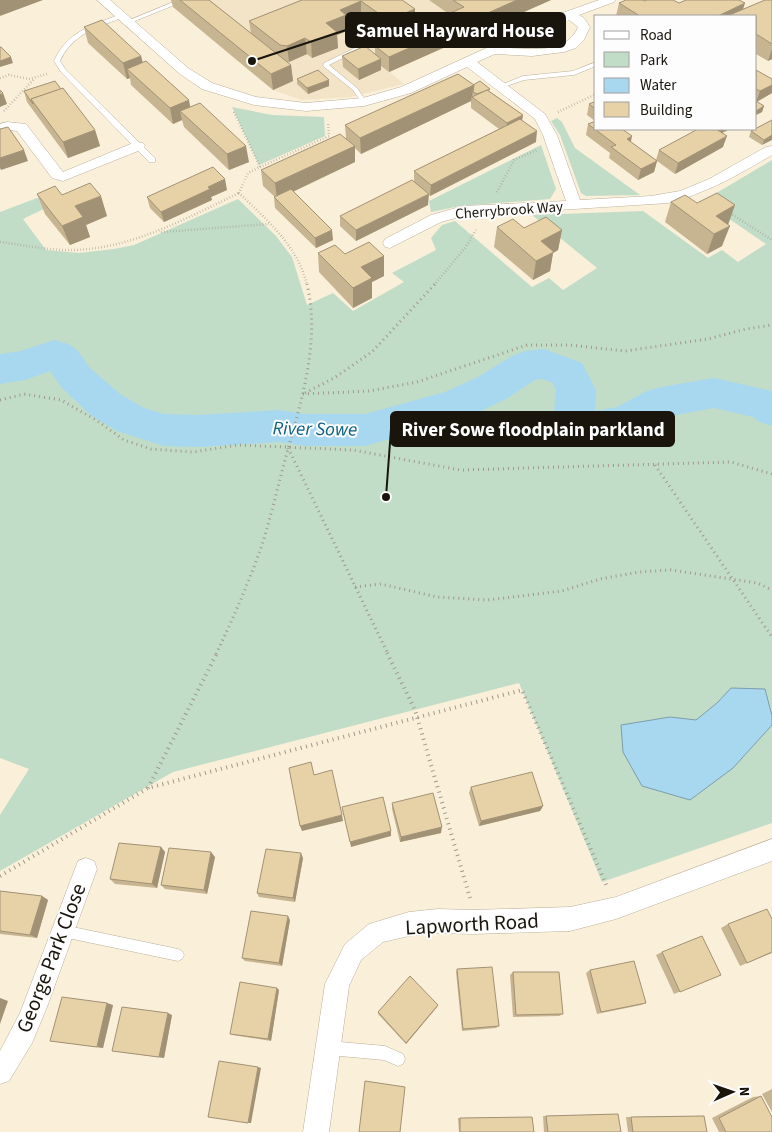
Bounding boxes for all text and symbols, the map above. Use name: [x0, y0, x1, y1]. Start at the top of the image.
callout: Samuel Hayward House: [346, 13, 565, 47]
legend: [594, 15, 757, 130]
text: Samuel Hayward House: [356, 18, 554, 45]
text: Road: [640, 25, 672, 46]
text: Park: [640, 50, 669, 71]
text: Water: [640, 75, 677, 96]
text: Building: [640, 100, 693, 121]
street label: Cherrybrook Way: [454, 196, 564, 225]
callout: River Sowe floodplain parkland: [391, 412, 674, 446]
water label: River Sowe: [272, 415, 358, 444]
text: River Sowe floodplain parkland: [401, 417, 665, 444]
street label: George Park Close: [9, 879, 93, 1037]
street label: Lapworth Road: [404, 906, 540, 942]
north arrow: [707, 1067, 757, 1117]
text: N: [734, 1087, 754, 1097]

